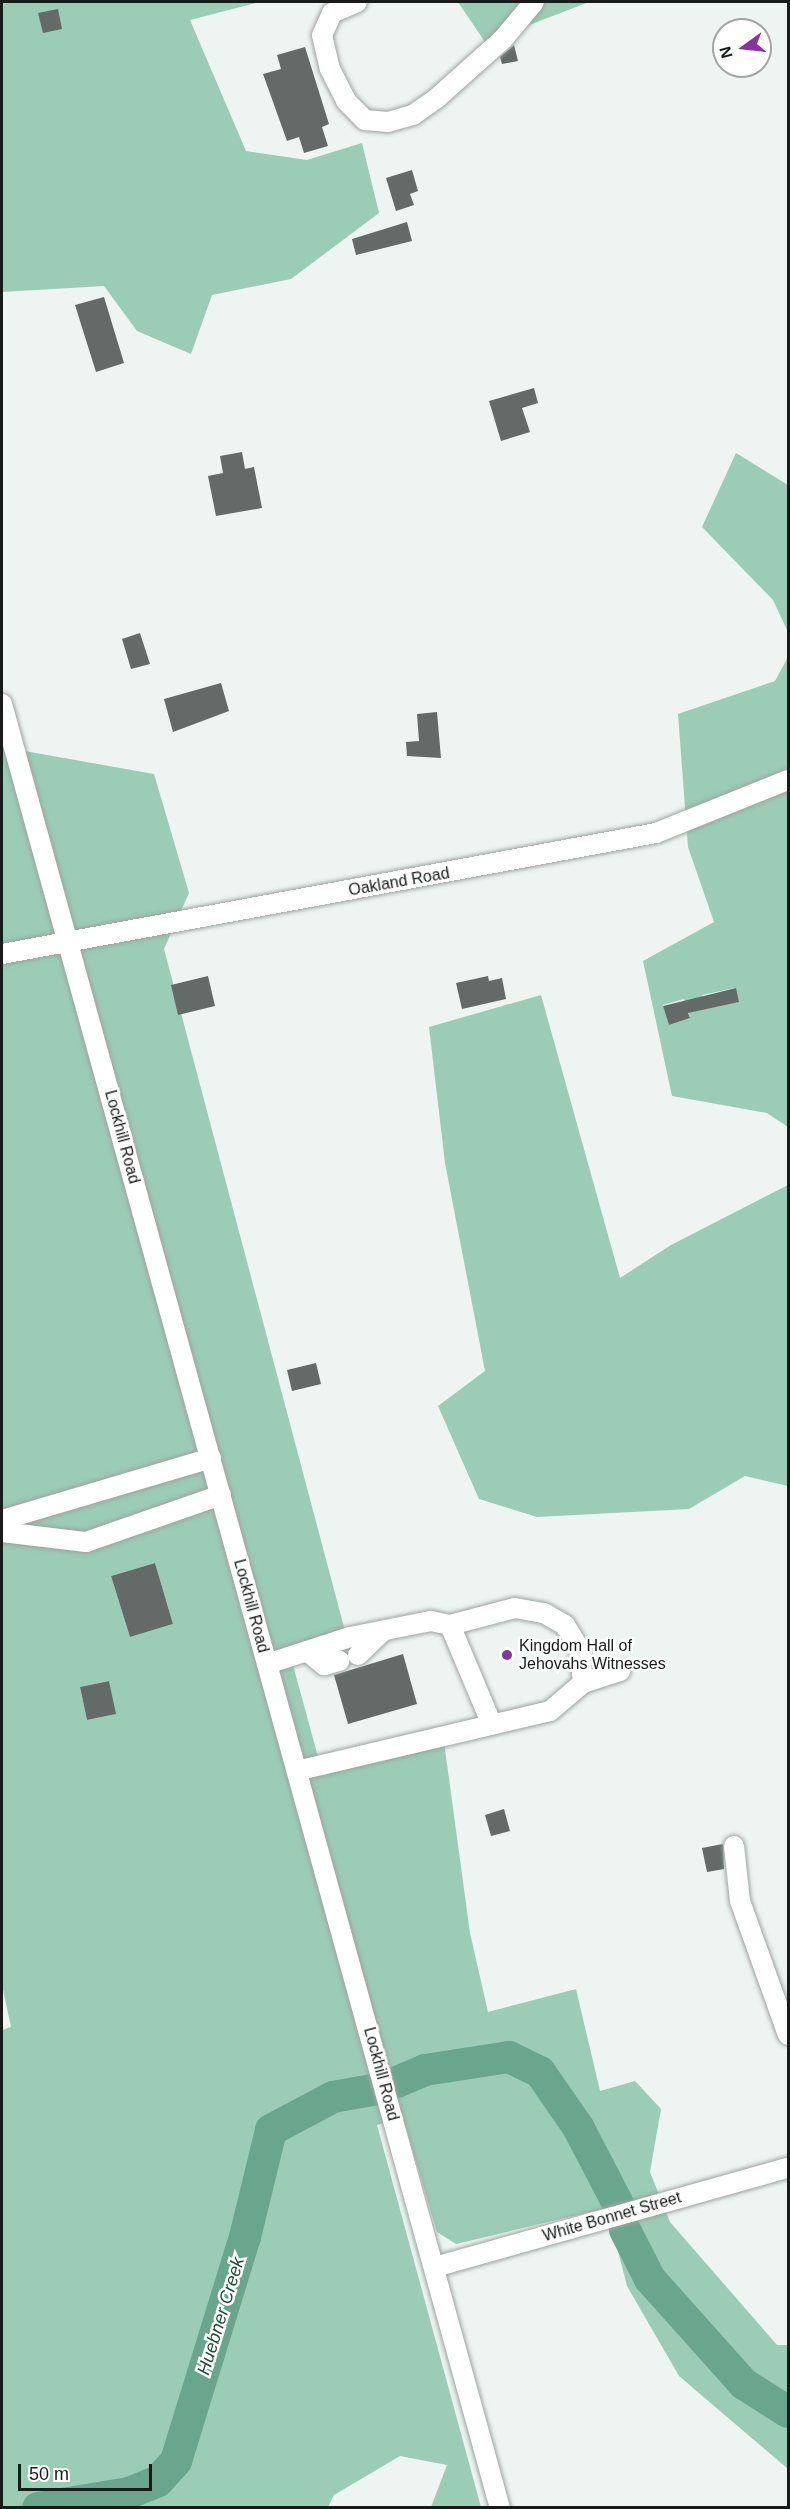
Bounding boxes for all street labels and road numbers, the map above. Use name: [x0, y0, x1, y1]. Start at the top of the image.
street label: Oakland Road: [347, 864, 451, 900]
street label: Lockhill Road: [100, 1088, 144, 1186]
street label: Lockhill Road: [229, 1557, 273, 1655]
street label: Lockhill Road: [359, 2025, 403, 2123]
street label: White Bonnet Street: [541, 2188, 683, 2246]

